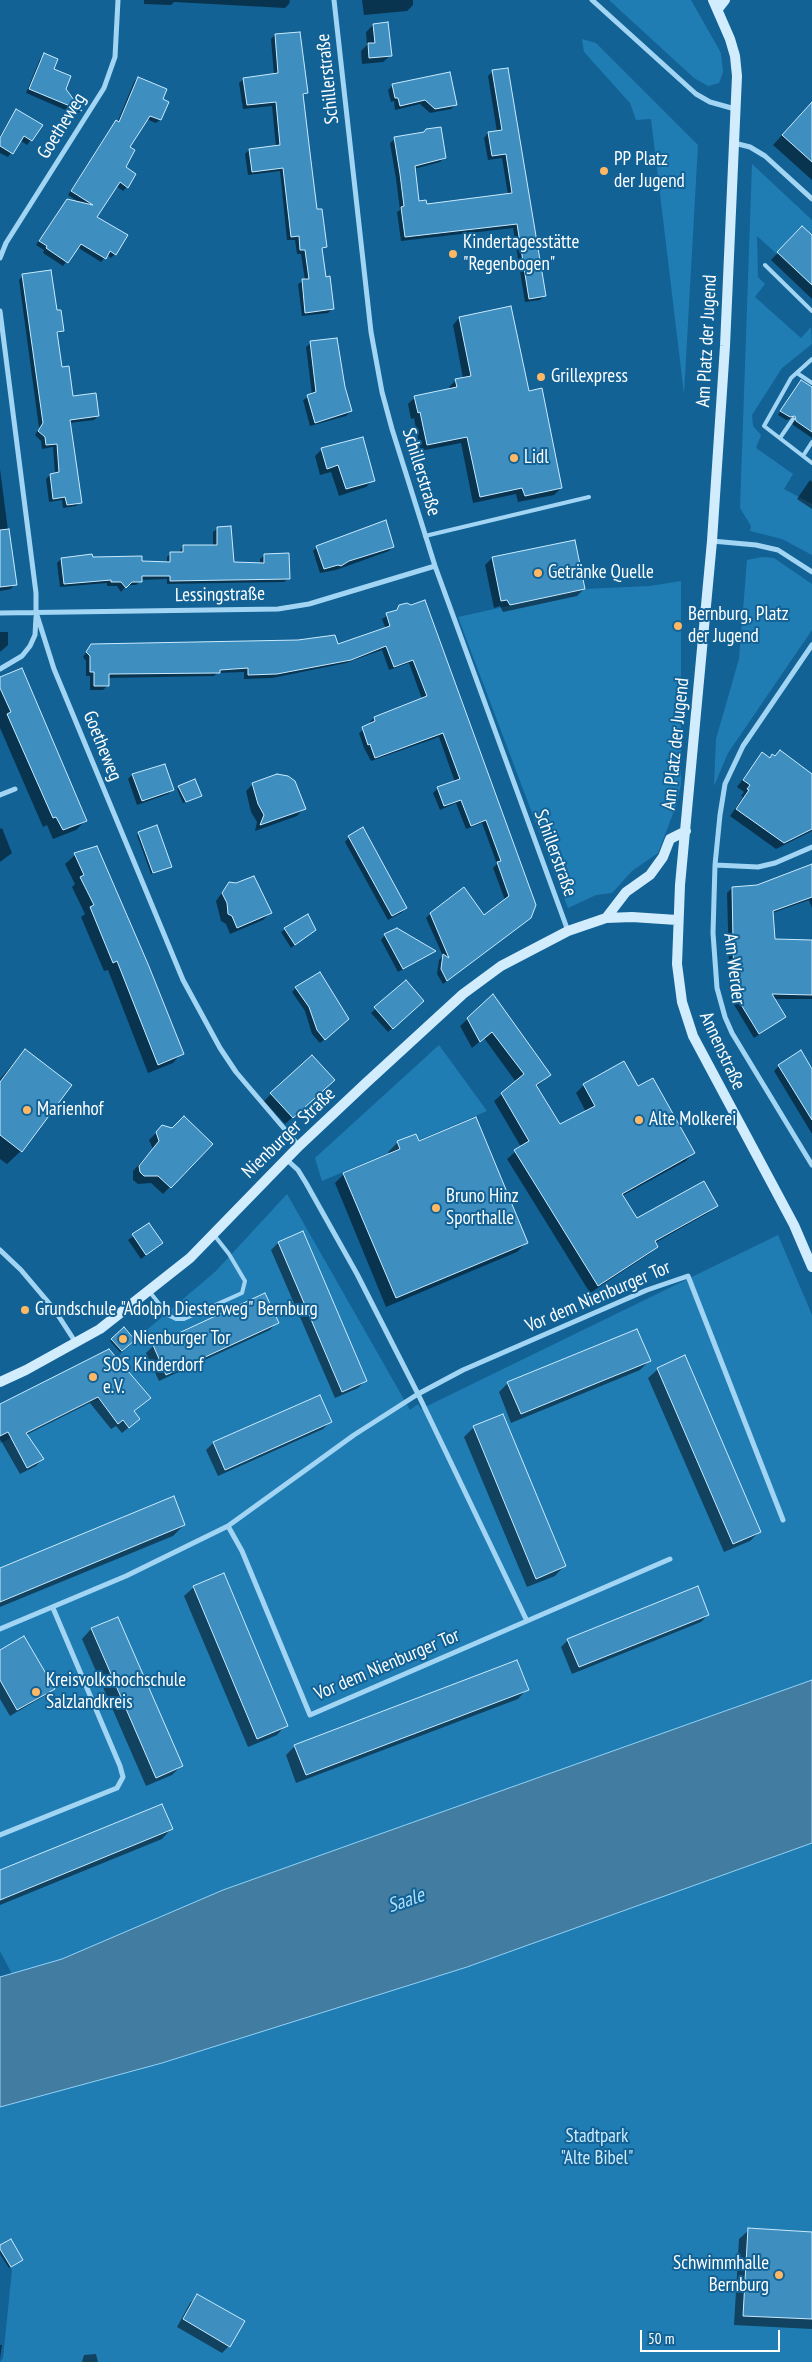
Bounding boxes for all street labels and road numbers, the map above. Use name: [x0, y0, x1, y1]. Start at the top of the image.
street label: Schillerstraße: [312, 33, 344, 125]
street label: Goetheweg: [33, 89, 91, 163]
street label: Am Platz der Jugend: [692, 274, 722, 408]
street label: Schillerstraße: [397, 425, 445, 519]
street label: Lessingstraße: [175, 583, 265, 607]
street label: Am Platz der Jugend: [658, 677, 694, 811]
street label: Goetheweg: [78, 708, 126, 784]
street label: Schillerstraße: [529, 806, 581, 900]
street label: Am Werder: [718, 932, 750, 1006]
street label: Annenstraße: [694, 1008, 750, 1094]
street label: Nienburger Straße: [238, 1083, 340, 1183]
street label: Vor dem Nienburger Tor: [522, 1256, 674, 1338]
street label: Vor dem Nienburger Tor: [311, 1624, 463, 1706]

